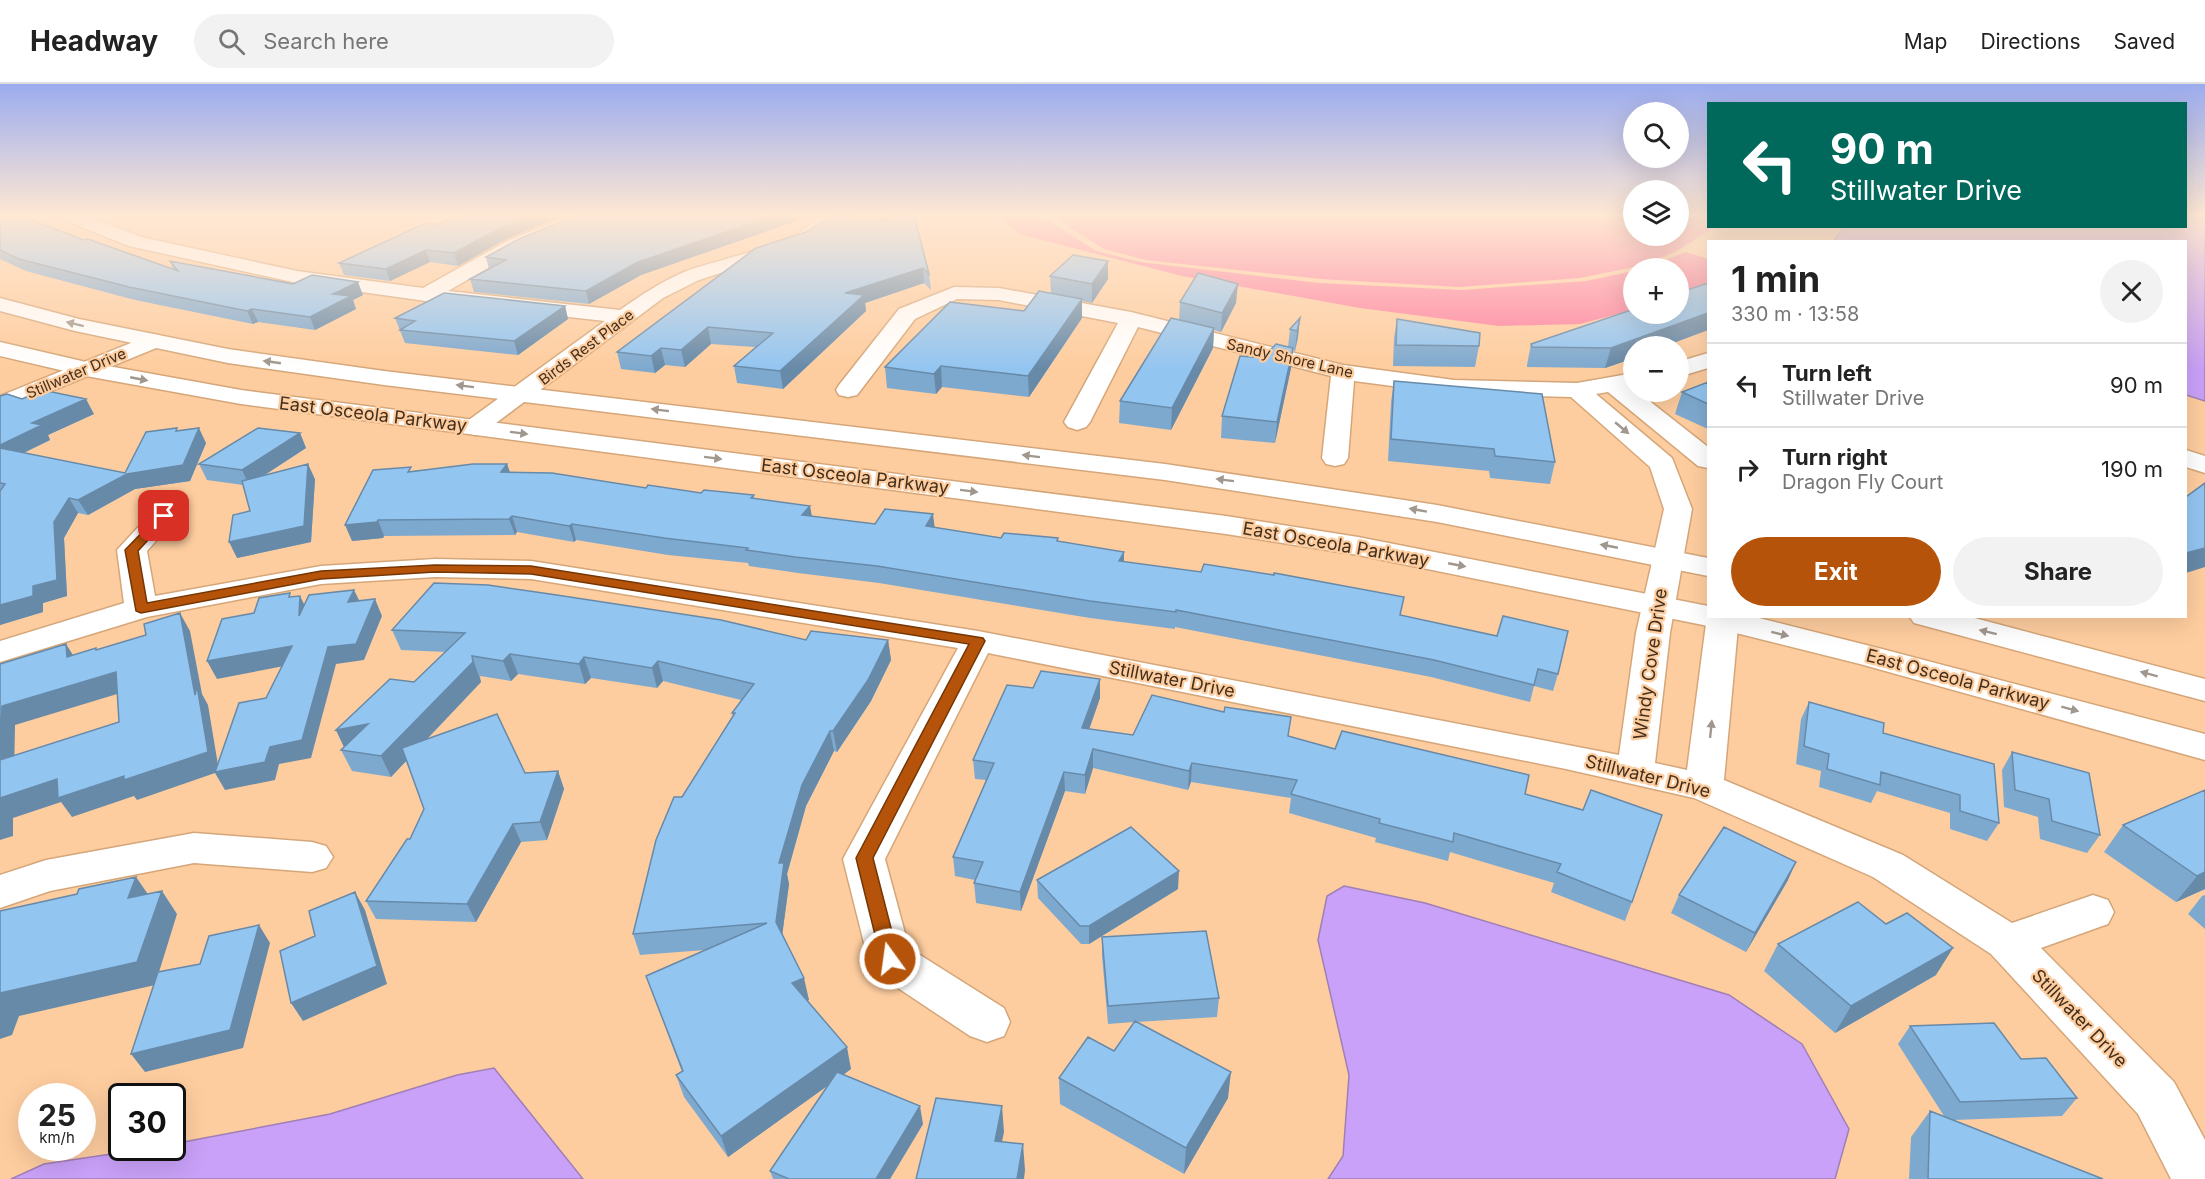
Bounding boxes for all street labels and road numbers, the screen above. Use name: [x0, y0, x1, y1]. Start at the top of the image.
street label: Birds Rest Place: [535, 305, 637, 389]
street label: Sandy Shore Lane: [1225, 334, 1355, 382]
street label: Stillwater Drive: [23, 343, 129, 403]
street label: East Osceola Parkway: [278, 392, 468, 436]
street label: East Osceola Parkway: [760, 454, 950, 498]
street label: East Osceola Parkway: [1241, 517, 1431, 571]
street label: Windy Cove Drive: [1629, 587, 1671, 741]
street label: East Osceola Parkway: [1864, 644, 2052, 714]
street label: Stillwater Drive: [1107, 656, 1237, 702]
street label: Stillwater Drive: [1583, 750, 1713, 802]
street label: Stillwater Drive: [2028, 965, 2132, 1071]

